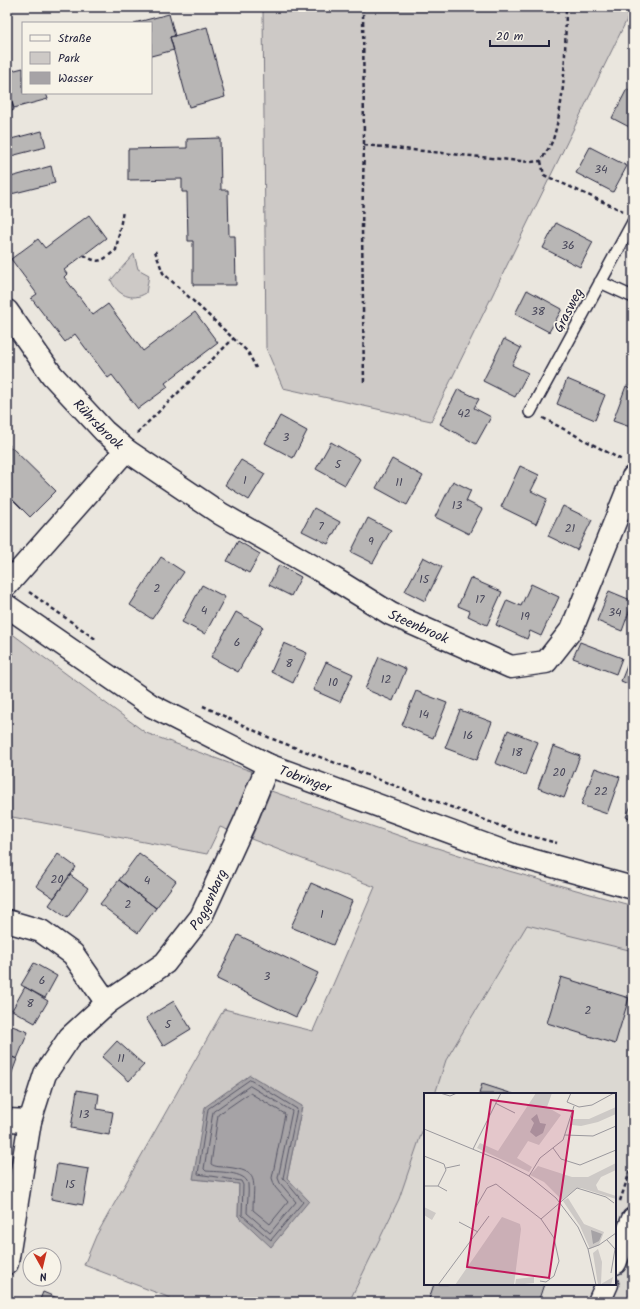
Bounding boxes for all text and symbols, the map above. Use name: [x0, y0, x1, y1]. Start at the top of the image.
legend: [22, 22, 152, 94]
scale bar: [490, 22, 549, 48]
text: 20 m: [496, 27, 524, 46]
text: Straße: [58, 29, 92, 48]
text: Park: [58, 49, 80, 68]
text: Wasser: [58, 69, 94, 88]
house number: 34: [594, 160, 608, 179]
house number: 36: [561, 236, 575, 255]
street label: Grasweg: [548, 284, 590, 337]
house number: 38: [531, 302, 546, 321]
street label: Rührsbrook: [67, 394, 129, 456]
house number: 42: [457, 404, 471, 423]
house number: 3: [283, 428, 290, 447]
house number: 5: [335, 455, 343, 474]
house number: 1: [243, 471, 247, 490]
house number: 11: [395, 473, 403, 492]
house number: 13: [452, 496, 462, 515]
house number: 7: [318, 517, 324, 536]
house number: 21: [565, 519, 576, 538]
house number: 9: [368, 532, 374, 551]
house number: 15: [419, 570, 431, 589]
house number: 2: [154, 579, 161, 598]
house number: 17: [475, 590, 485, 609]
house number: 4: [201, 601, 208, 620]
house number: 34: [608, 603, 622, 622]
street label: Steenbrook: [384, 604, 452, 650]
house number: 19: [520, 607, 530, 626]
house number: 6: [234, 633, 240, 652]
house number: 8: [285, 654, 293, 673]
house number: 12: [381, 670, 391, 689]
house number: 10: [328, 673, 338, 692]
house number: 14: [419, 705, 430, 724]
house number: 16: [463, 726, 473, 745]
house number: 18: [512, 743, 523, 762]
street label: Tobringer: [276, 760, 335, 800]
house number: 20: [553, 763, 565, 782]
house number: 22: [594, 782, 608, 801]
street label: Poggenbarg: [184, 865, 234, 935]
house number: 20: [51, 870, 63, 889]
house number: 4: [144, 871, 151, 890]
house number: 2: [125, 895, 132, 914]
house number: 1: [320, 905, 324, 924]
house number: 3: [264, 967, 271, 986]
house number: 6: [39, 971, 45, 990]
house number: 8: [26, 994, 34, 1013]
house number: 2: [585, 1001, 592, 1020]
house number: 5: [165, 1015, 173, 1034]
house number: 11: [117, 1049, 125, 1068]
inset map: [424, 1093, 616, 1285]
house number: 13: [79, 1105, 89, 1124]
house number: 15: [65, 1175, 77, 1194]
north arrow: [22, 1247, 62, 1287]
text: N: [39, 1267, 48, 1285]

